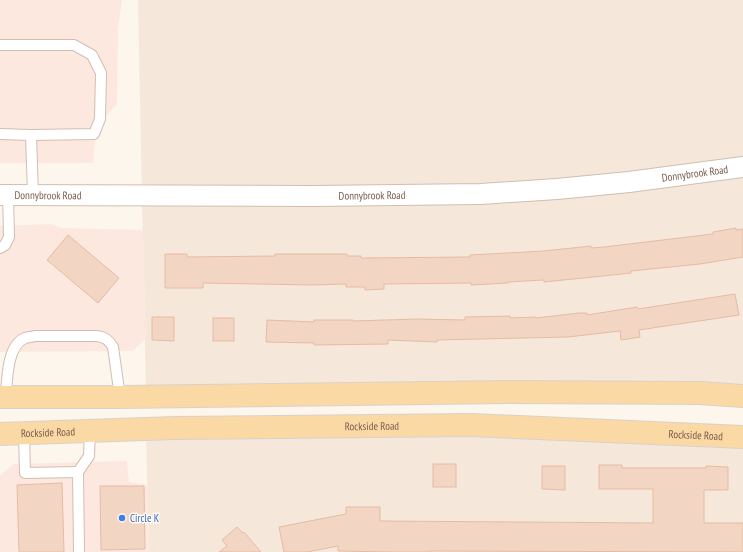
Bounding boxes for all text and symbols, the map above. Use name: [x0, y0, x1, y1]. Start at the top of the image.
street label: Donnybrook Road: [661, 162, 729, 185]
street label: Donnybrook Road: [15, 188, 82, 202]
street label: Donnybrook Road: [338, 188, 406, 203]
street label: Rockside Road: [345, 419, 399, 433]
street label: Rockside Road: [21, 424, 76, 440]
street label: Rockside Road: [668, 427, 723, 443]
place label: Circle K: [130, 511, 160, 525]
marker: Circle K: [117, 513, 127, 523]

